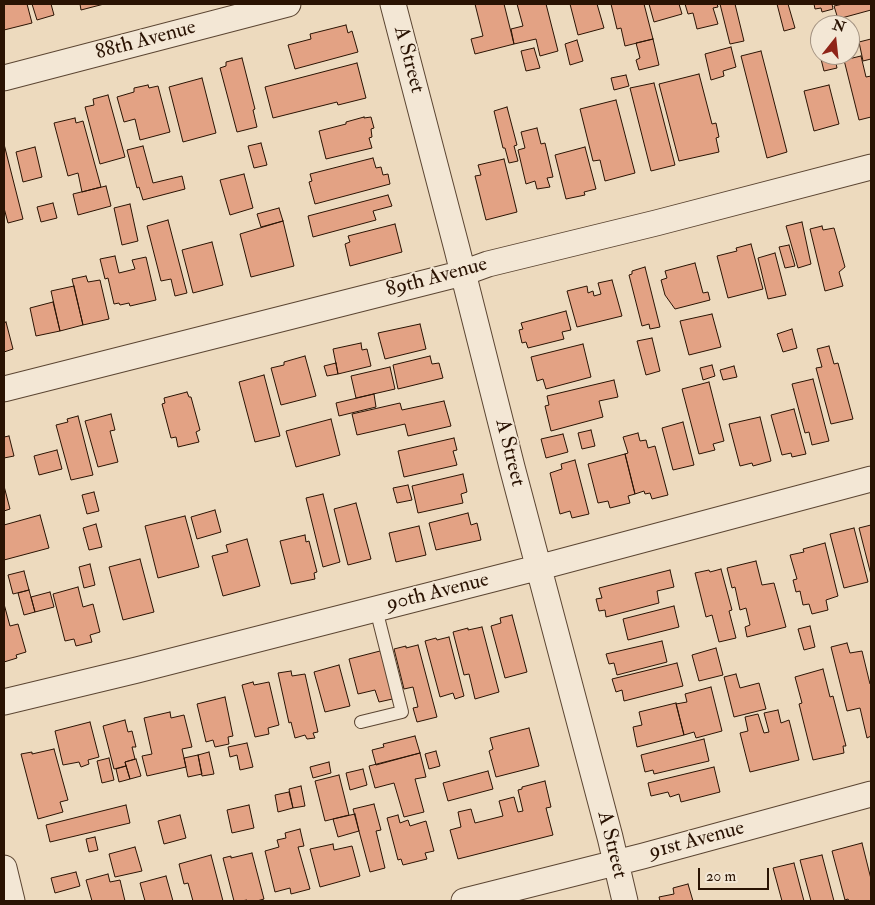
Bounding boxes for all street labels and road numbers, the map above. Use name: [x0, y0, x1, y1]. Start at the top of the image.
street label: 88th Avenue: [93, 16, 199, 66]
street label: A Street: [387, 24, 429, 96]
street label: 89th Avenue: [384, 252, 490, 304]
street label: A Street: [489, 417, 529, 489]
street label: 90th Avenue: [384, 568, 492, 618]
street label: A Street: [591, 809, 631, 881]
street label: 91st Avenue: [647, 816, 747, 866]

